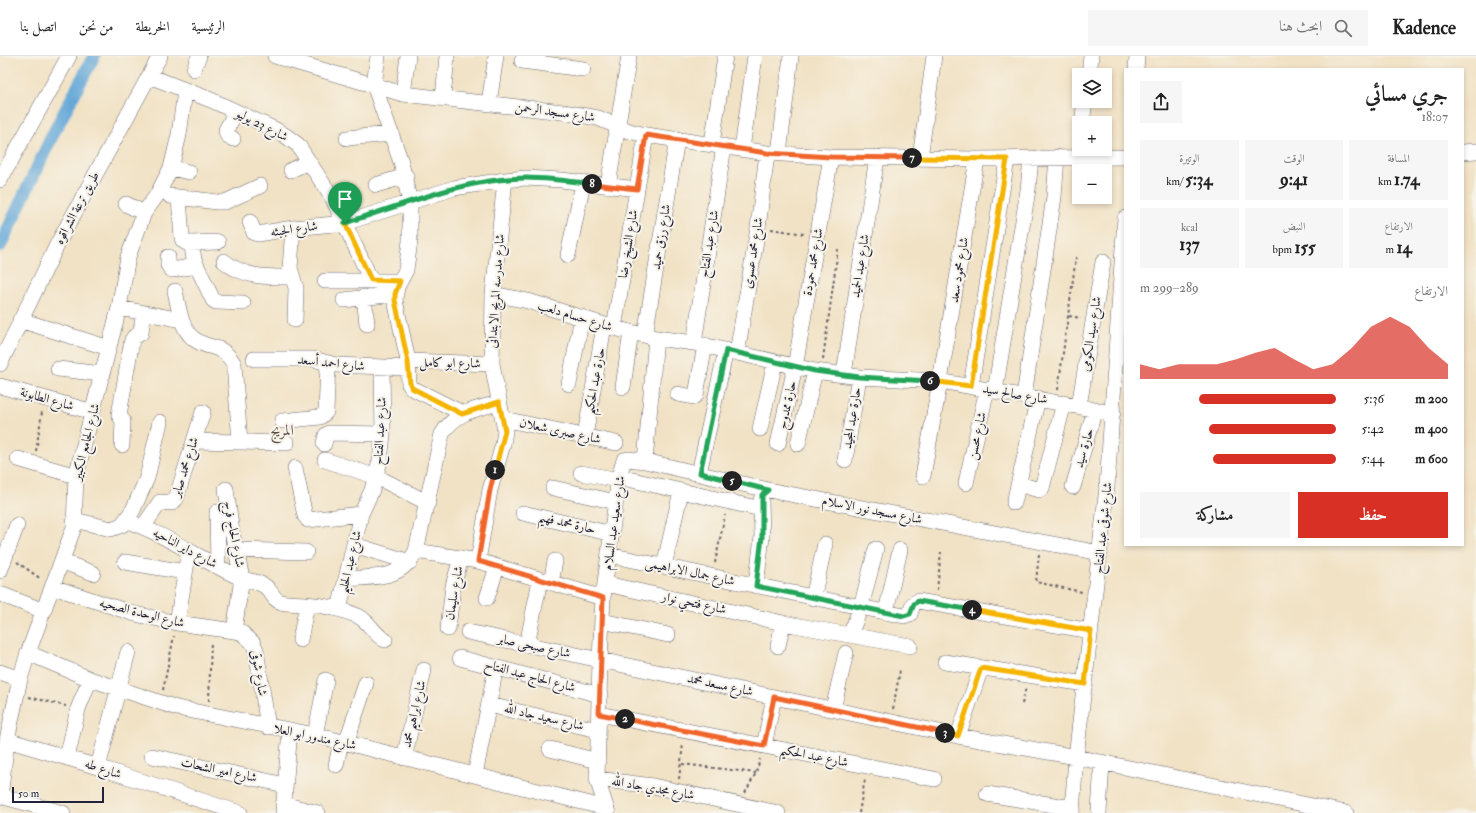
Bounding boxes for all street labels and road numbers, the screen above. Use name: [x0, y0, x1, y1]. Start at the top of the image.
street label: شارع مسجد الرحمن: [514, 98, 596, 128]
street label: شارع 23 يوليو: [230, 104, 291, 148]
street label: طريق ترعة الشراقوه: [51, 169, 103, 247]
street label: شارع رزق حميد: [648, 203, 677, 271]
street label: شارع الشيخ رضا: [615, 209, 644, 280]
street label: شارع عبد الفتاح: [696, 209, 725, 279]
street label: شارع محمد عسوى: [739, 216, 769, 290]
street label: شارع الجبثه: [269, 218, 319, 243]
street label: شارع محمد حمودة: [799, 227, 830, 298]
street label: شارع مدرسه المريج الابتدائى: [484, 233, 511, 349]
street label: شارع عبد الحميد: [847, 233, 876, 299]
street label: شارع محمود سعد: [946, 236, 975, 304]
street label: شارع سيد الكومى: [1077, 295, 1108, 373]
street label: شارع حسام دلعب: [535, 297, 614, 338]
street label: حارة عبد الحكيم: [581, 346, 614, 417]
street label: شارع احمد أسعد: [296, 351, 366, 377]
street label: شارع ابو كامل: [419, 354, 481, 375]
street label: حارة ممدوح: [774, 379, 803, 431]
street label: شارع صالح سيد: [981, 380, 1049, 411]
street label: شارع الطابونة: [18, 384, 76, 417]
street label: حارة عبد المجيد: [839, 386, 865, 450]
street label: شارع عبد الفتاح: [370, 396, 393, 466]
street label: شارع الجامع الكبير: [68, 402, 107, 485]
street label: شارع محسن: [964, 411, 993, 462]
street label: شارع صبرى شعلان: [517, 415, 602, 450]
street label: حارة سيد: [1071, 426, 1097, 470]
street label: شارع محمد صابر: [167, 435, 205, 502]
street label: شارع سعيد عبد السلام: [599, 475, 632, 572]
street label: شارع شوقى عبد الفتاح: [1090, 481, 1119, 575]
street label: شارع مسجد نور الاسلام: [820, 492, 924, 531]
street label: شارع الحاج فرج: [217, 499, 248, 569]
street label: حارة محمد فهيم: [536, 509, 597, 542]
street label: شارع داير الناحيه: [149, 524, 220, 574]
street label: شارع عبد الحليم: [335, 529, 370, 596]
street label: شارع جمال الابراهيمى: [643, 555, 736, 592]
street label: شارع سليمان: [441, 565, 470, 622]
street label: شارع فتحي نوار: [657, 588, 728, 622]
street label: شارع الوحدة الصحيه: [97, 595, 186, 634]
street label: شارع صبحى صابر: [494, 630, 572, 664]
street label: شارع شوقى: [244, 649, 271, 698]
street label: شارع الحاج عبد الفتاح: [482, 656, 577, 699]
street label: شارع مسعد محمد: [685, 670, 754, 703]
street label: شارع ابراهيم محمد: [398, 679, 434, 750]
street label: شارع سعيد جاد الله: [502, 697, 586, 737]
street label: شارع مندور ابو العلا: [272, 720, 358, 757]
street label: شارع عبد الحكيم: [777, 742, 850, 775]
street label: شارع امير الشحات: [179, 754, 259, 789]
street label: شارع طه: [82, 756, 123, 785]
street label: شارع مجدي جاد الله: [610, 770, 696, 806]

